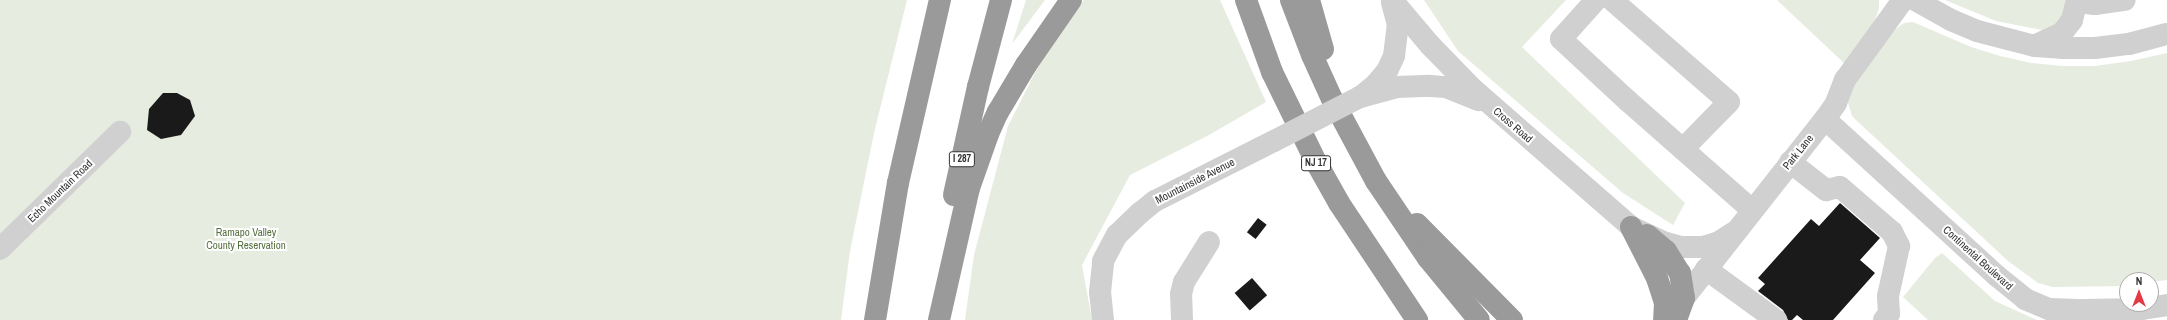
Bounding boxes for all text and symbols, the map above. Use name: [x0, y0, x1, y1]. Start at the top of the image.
street label: Cross Road: [1491, 104, 1535, 146]
street label: Park Lane: [1780, 132, 1816, 172]
road number: I 287: [948, 151, 976, 167]
street label: Mountainside Avenue: [1153, 155, 1237, 207]
road number: NJ 17: [1301, 155, 1331, 171]
street label: Echo Mountain Road: [25, 157, 95, 225]
street label: Continental Boulevard: [1940, 223, 2016, 293]
park label: Ramapo Valley County Reservation: [206, 226, 286, 252]
north arrow: [2119, 272, 2159, 312]
text: N: [2136, 274, 2142, 288]

